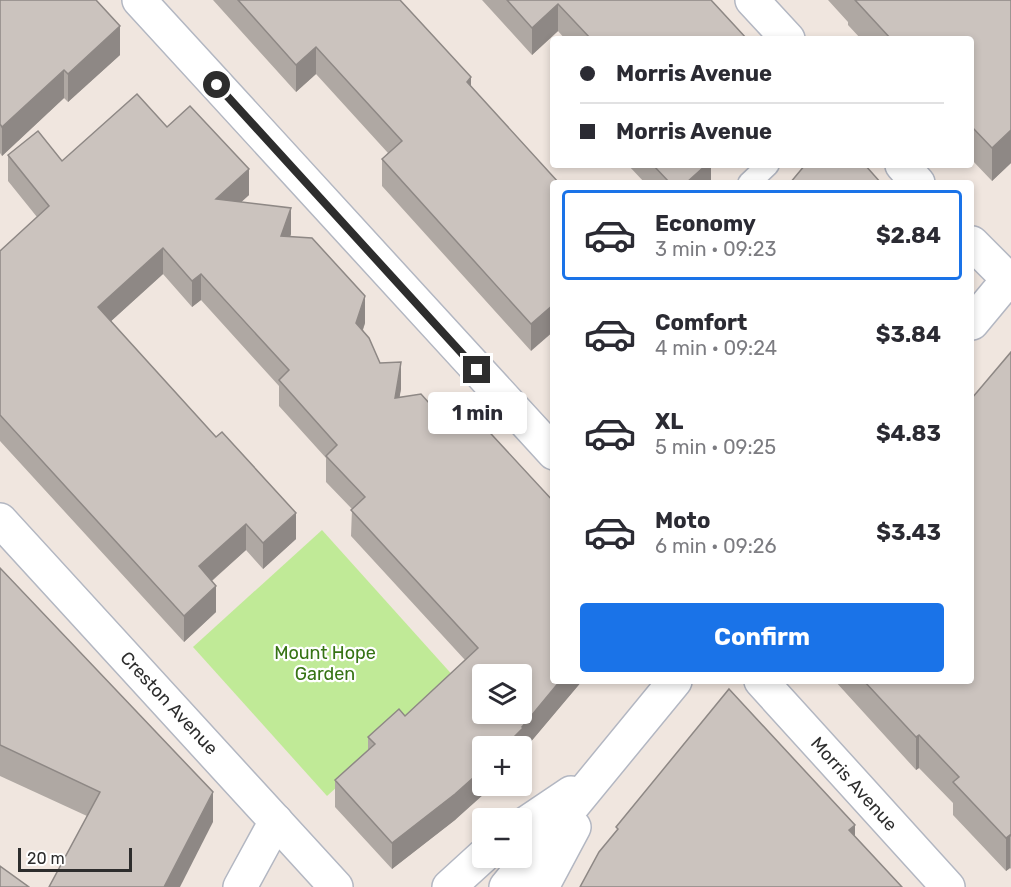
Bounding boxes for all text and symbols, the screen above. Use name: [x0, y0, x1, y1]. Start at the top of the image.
text: Morris Avenue: [616, 60, 772, 87]
route start: [203, 71, 230, 98]
text: Morris Avenue: [616, 118, 772, 145]
icon: car: [583, 208, 637, 262]
text: Economy: [655, 210, 756, 237]
text: $2.84: [876, 222, 941, 249]
text: 3 min · 09:23: [655, 237, 777, 261]
icon: car: [583, 307, 637, 361]
text: Comfort: [655, 309, 747, 336]
text: $3.84: [876, 321, 941, 348]
text: 4 min · 09:24: [655, 336, 777, 360]
route end: [463, 356, 490, 383]
callout: 1 min: [428, 391, 526, 433]
text: 1 min: [452, 401, 503, 425]
icon: car: [583, 406, 637, 460]
text: XL: [655, 408, 683, 435]
text: $4.83: [876, 420, 941, 447]
text: 5 min · 09:25: [655, 435, 776, 459]
icon: car: [583, 505, 637, 559]
text: Moto: [655, 507, 710, 534]
text: $3.43: [876, 519, 941, 546]
text: 6 min · 09:26: [655, 534, 777, 558]
button: Confirm: [580, 603, 944, 672]
park label: Mount Hope Garden: [274, 642, 376, 685]
street label: Creston Avenue: [116, 647, 222, 759]
map controls: [472, 664, 532, 868]
button: layers: [472, 664, 532, 724]
street label: Morris Avenue: [806, 732, 902, 836]
button: +: [472, 736, 532, 796]
button: −: [472, 808, 532, 868]
scale bar: [18, 845, 132, 872]
text: 20 m: [27, 849, 65, 868]

